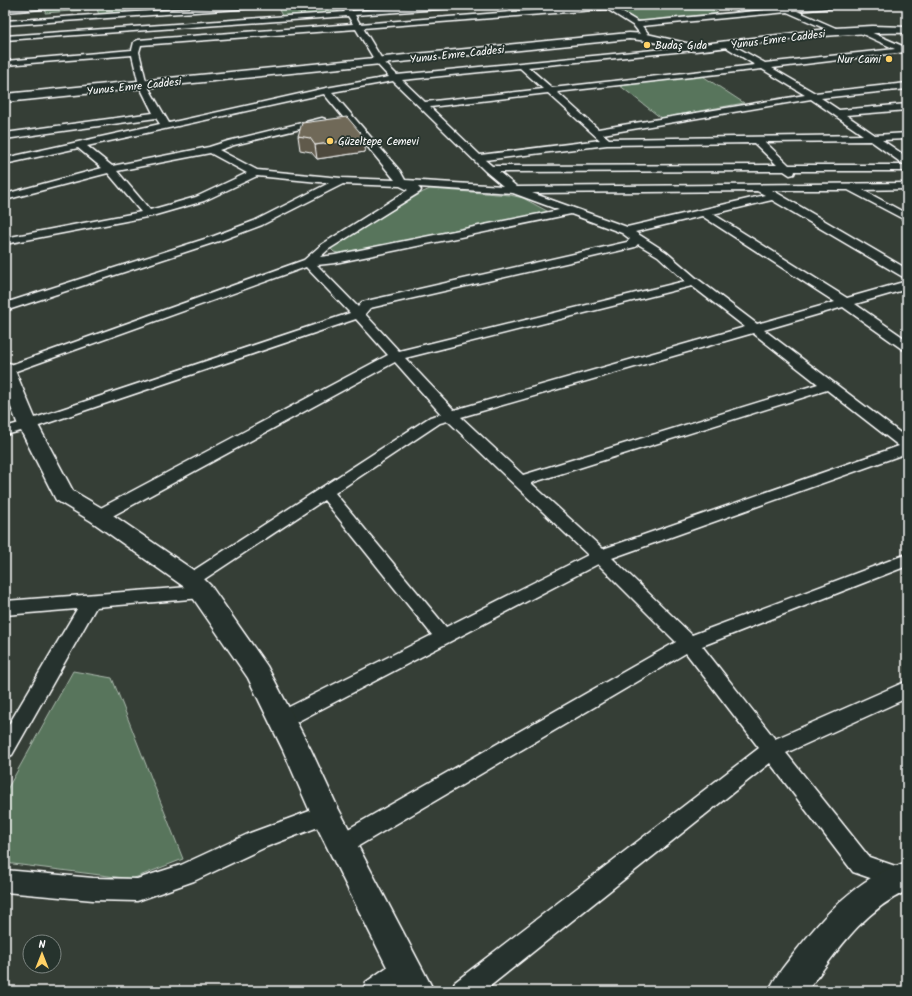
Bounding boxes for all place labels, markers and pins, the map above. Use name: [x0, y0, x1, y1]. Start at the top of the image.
place label: Budaş Gıda: [655, 37, 707, 55]
marker: Budaş Gıda: [642, 40, 652, 50]
place label: Nur Cami: [837, 51, 881, 69]
marker: Nur Cami: [884, 54, 894, 64]
place label: Güzeltepe Cemevi: [338, 133, 419, 151]
marker: Güzeltepe Cemevi: [325, 136, 335, 146]

